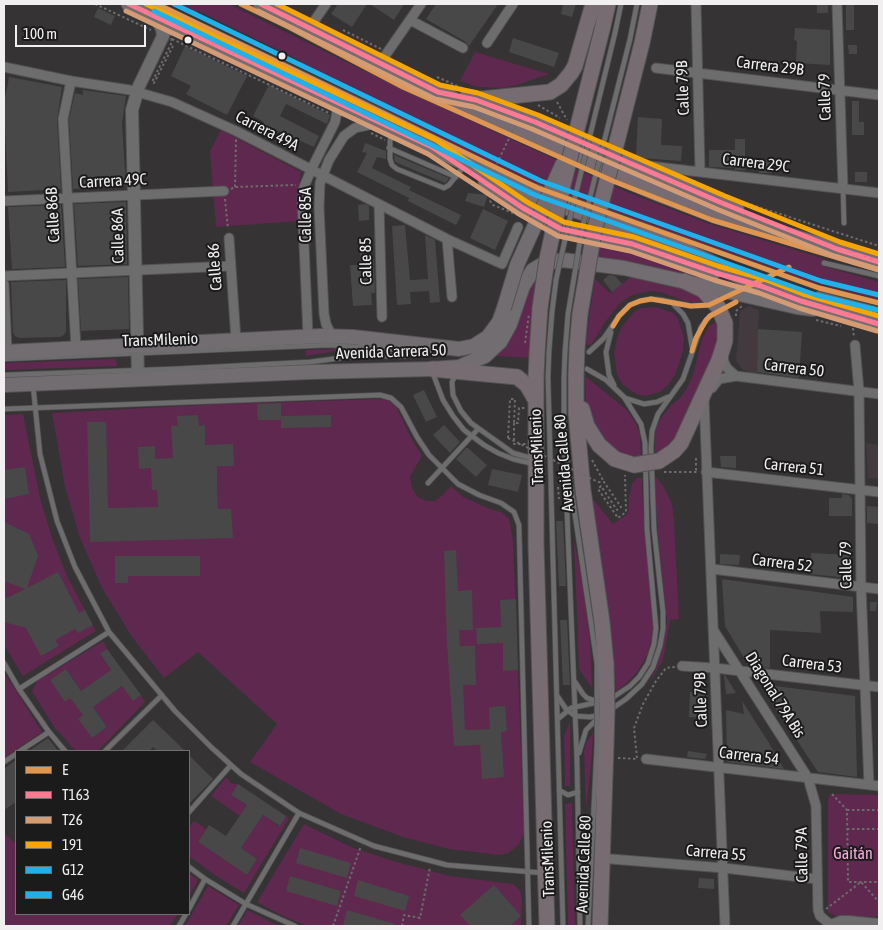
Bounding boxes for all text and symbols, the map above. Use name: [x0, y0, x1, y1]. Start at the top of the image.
scale bar: [18, 15, 149, 47]
text: 100 m: [23, 25, 57, 42]
unlabelled marker: [183, 35, 193, 45]
unlabelled marker: [277, 51, 287, 61]
street label: Carrera 29B: [735, 52, 805, 80]
street label: Calle 79B: [672, 60, 694, 116]
street label: Calle 79: [815, 73, 835, 121]
street label: Carrera 49A: [232, 107, 302, 155]
street label: Carrera 29C: [721, 149, 791, 177]
street label: Carrera 49C: [79, 170, 147, 192]
street label: Calle 86B: [42, 187, 64, 243]
street label: Calle 85A: [296, 187, 316, 243]
street label: Calle 86A: [108, 208, 128, 264]
street label: Calle 85: [356, 237, 376, 285]
street label: Calle 86: [204, 243, 226, 291]
street label: TransMilenio: [122, 329, 198, 351]
street label: Avenida Carrera 50: [335, 340, 447, 364]
street label: Carrera 50: [763, 355, 825, 381]
street label: TransMilenio: [526, 409, 548, 485]
street label: Avenida Calle 80: [550, 414, 578, 512]
street label: Carrera 51: [763, 454, 825, 480]
street label: Calle 79: [836, 541, 856, 589]
street label: Carrera 52: [751, 550, 813, 576]
street label: Diagonal 79A Bis: [741, 648, 809, 742]
street label: Carrera 53: [781, 651, 843, 677]
street label: Calle 79B: [690, 672, 712, 728]
street label: Carrera 54: [718, 743, 780, 769]
legend: [15, 750, 190, 915]
text: E: [62, 761, 68, 778]
text: T163: [62, 786, 90, 803]
text: T26: [62, 811, 83, 828]
street label: Avenida Calle 80: [573, 815, 595, 913]
street label: TransMilenio: [537, 821, 559, 897]
street label: Calle 79A: [792, 827, 812, 883]
text: 191: [62, 836, 83, 853]
street label: Carrera 55: [685, 841, 747, 865]
park label: Gaitán: [833, 844, 873, 864]
text: G12: [62, 861, 84, 878]
text: G46: [62, 886, 84, 903]

